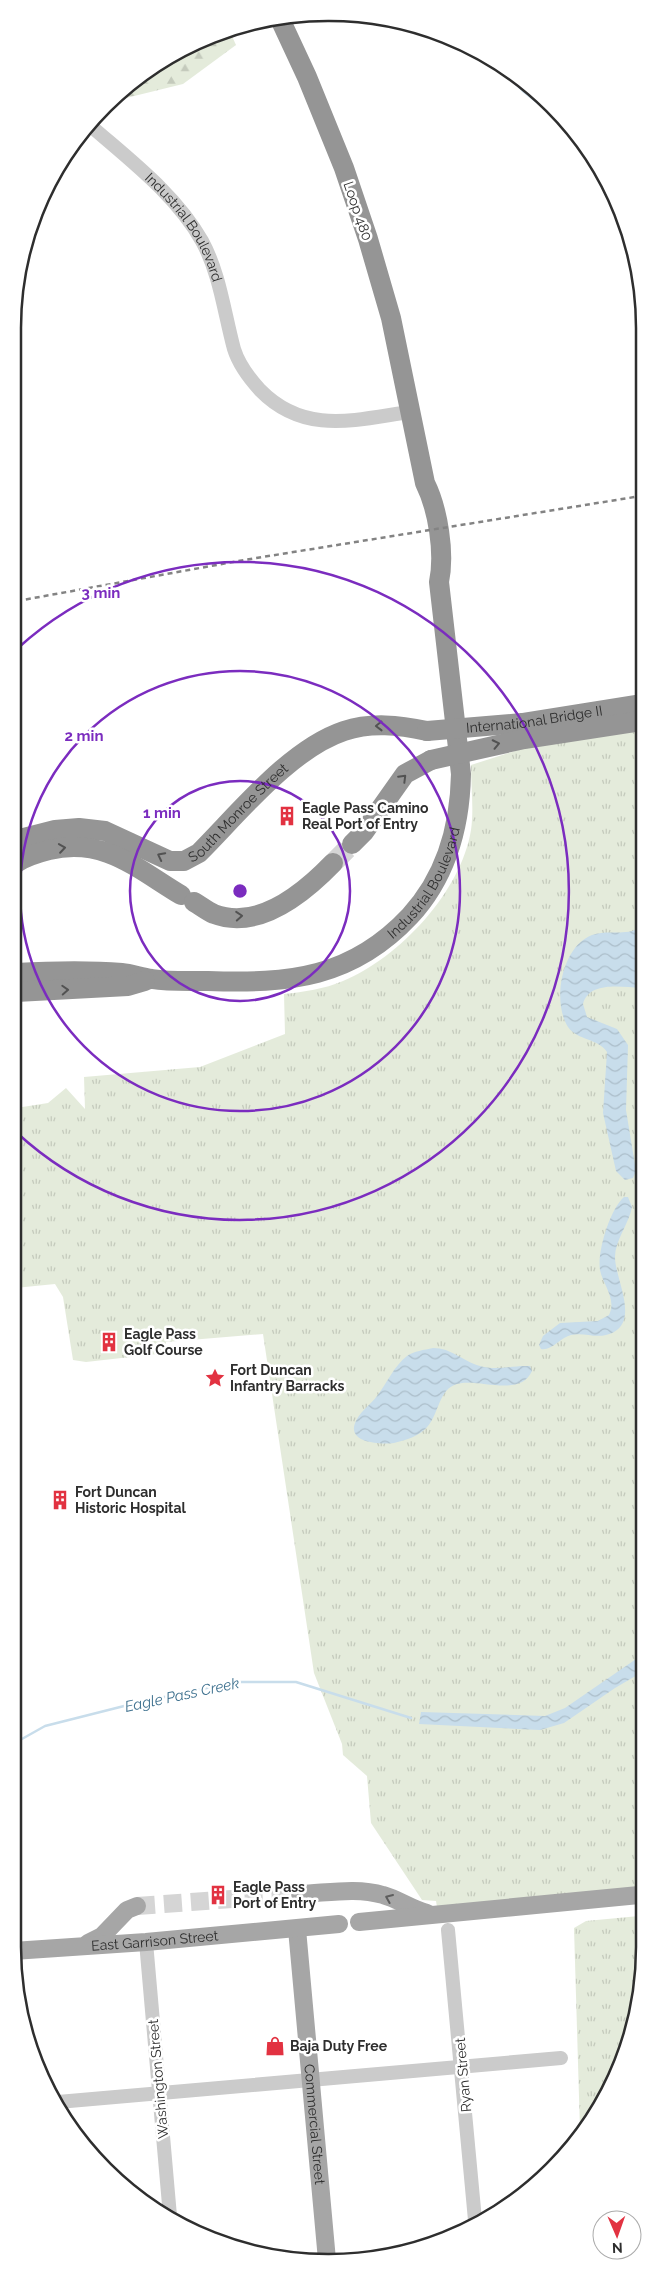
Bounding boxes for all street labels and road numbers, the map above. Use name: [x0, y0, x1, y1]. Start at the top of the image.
street label: Industrial Boulevard: [142, 169, 225, 283]
street label: Loop 480: [340, 179, 376, 243]
street label: International Bridge II: [465, 702, 604, 736]
street label: South Monroe Street: [185, 760, 291, 865]
street label: Industrial Boulevard: [384, 826, 463, 942]
street label: East Garrison Street: [91, 1927, 219, 1954]
street label: Washington Street: [145, 2018, 171, 2139]
street label: Ryan Street: [452, 2037, 474, 2113]
street label: Commercial Street: [301, 2063, 328, 2185]

